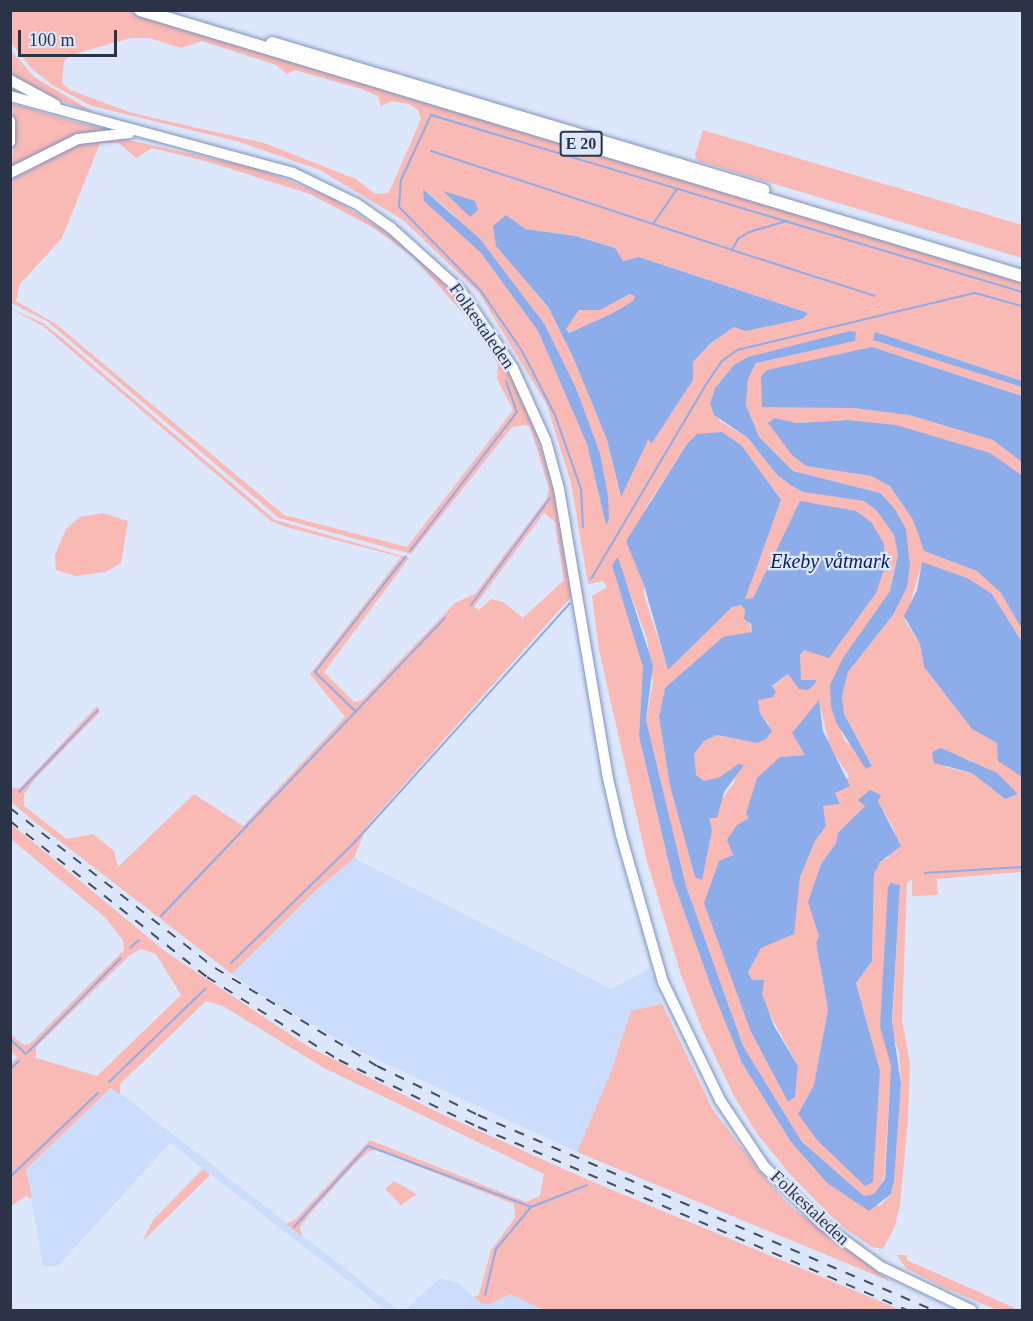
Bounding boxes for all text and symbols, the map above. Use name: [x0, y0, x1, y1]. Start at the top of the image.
scale bar: [21, 18, 120, 56]
text: 100 m: [29, 30, 75, 50]
road number: E 20: [558, 131, 604, 157]
street label: Folkestaleden: [444, 279, 520, 373]
water label: Ekeby våtmark: [770, 549, 890, 573]
street label: Folkestaleden: [766, 1166, 854, 1250]

